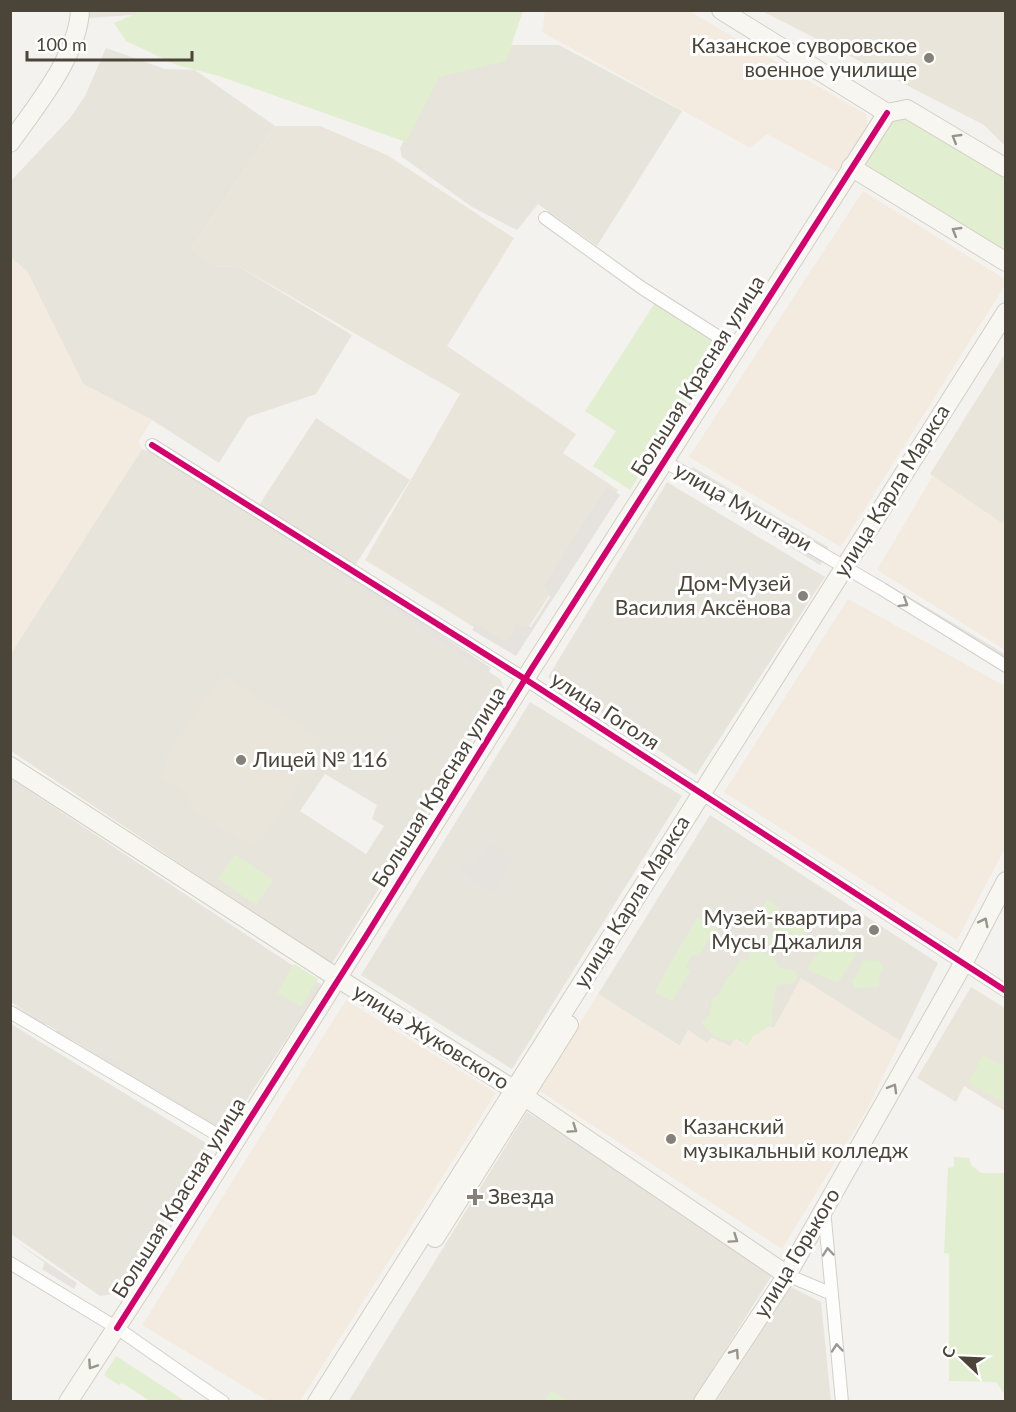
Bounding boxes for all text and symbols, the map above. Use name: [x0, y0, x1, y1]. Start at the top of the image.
scale bar: [27, 24, 192, 62]
place label: Казанское суворовское военное училище: [691, 32, 917, 81]
text: 100 m: [36, 33, 87, 55]
marker: Казанское суворовское военное училище: [922, 51, 936, 65]
one-way arrow: [952, 134, 962, 145]
one-way arrow: [952, 227, 962, 239]
street label: Большая Красная улица: [625, 270, 769, 480]
street label: улица Карла Маркса: [827, 399, 954, 581]
street label: улица Муштари: [670, 456, 817, 555]
place label: Дом-Музей Василия Аксёнова: [615, 570, 791, 619]
marker: Дом-Музей Василия Аксёнова: [796, 589, 810, 603]
one-way arrow: [898, 595, 908, 607]
street label: улица Гоголя: [547, 665, 665, 754]
street label: Большая Красная улица: [366, 681, 510, 891]
place label: Лицей № 116: [252, 746, 387, 771]
marker: Лицей № 116: [234, 753, 248, 767]
street label: улица Карла Маркса: [567, 810, 694, 992]
place label: Музей-квартира Мусы Джалиля: [703, 904, 862, 953]
one-way arrow: [977, 917, 989, 928]
marker: Музей-квартира Мусы Джалиля: [867, 923, 881, 937]
street label: улица Жуковского: [349, 978, 515, 1094]
one-way arrow: [885, 1084, 897, 1094]
street label: Большая Красная улица: [106, 1092, 250, 1302]
place label: Казанский музыкальный колледж: [683, 1113, 909, 1162]
one-way arrow: [566, 1122, 577, 1133]
marker: Казанский музыкальный колледж: [664, 1132, 678, 1146]
place label: Звезда: [488, 1183, 554, 1208]
street label: улица Горького: [747, 1183, 844, 1321]
marker: Звезда: [466, 1188, 484, 1206]
one-way arrow: [728, 1231, 739, 1242]
one-way arrow: [822, 1247, 835, 1256]
north arrow: [932, 1328, 992, 1388]
one-way arrow: [831, 1343, 844, 1352]
text: С: [937, 1343, 959, 1361]
one-way arrow: [728, 1348, 739, 1359]
one-way arrow: [88, 1358, 99, 1369]

